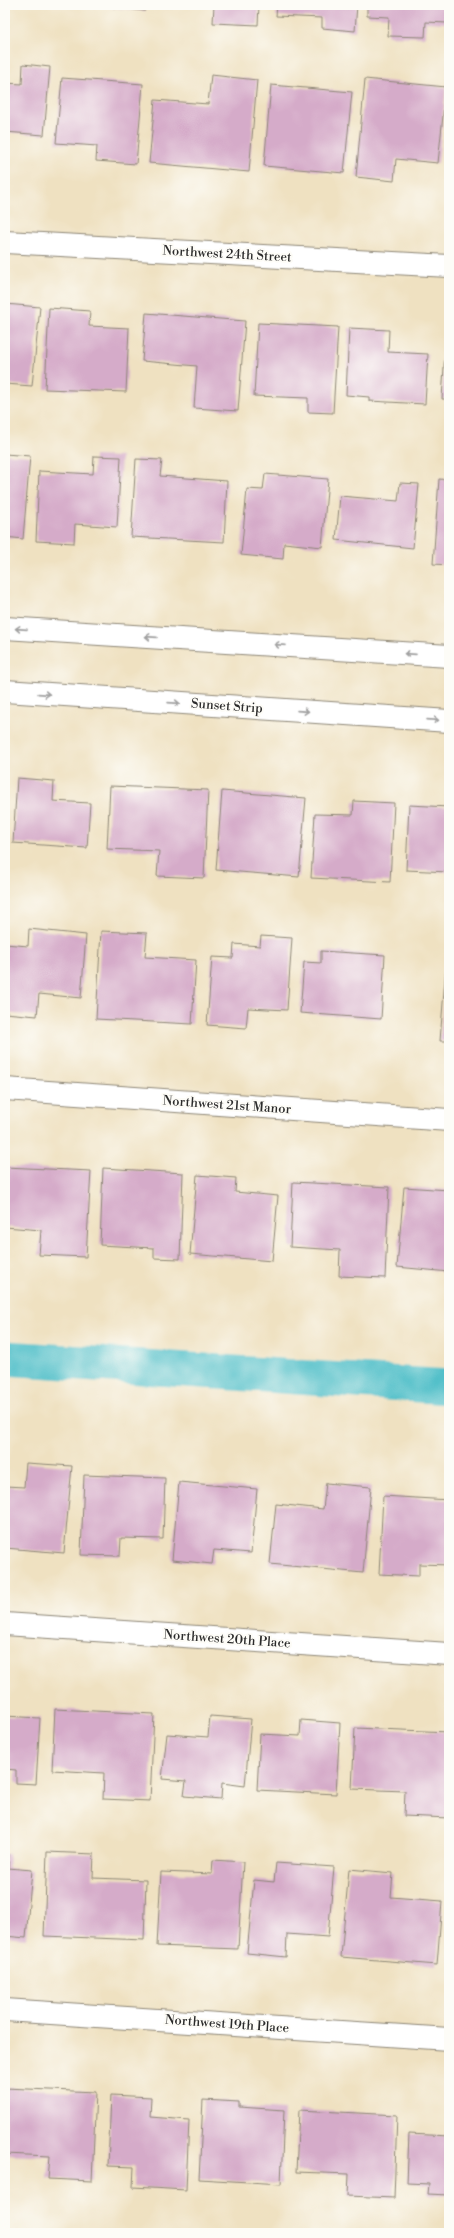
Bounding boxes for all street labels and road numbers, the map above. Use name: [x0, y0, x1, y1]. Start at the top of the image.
street label: Northwest 24th Street: [162, 243, 292, 265]
street label: Sunset Strip: [191, 696, 263, 716]
street label: Northwest 21st Manor: [162, 1093, 292, 1117]
street label: Northwest 20th Place: [163, 1627, 292, 1651]
street label: Northwest 19th Place: [164, 2012, 290, 2036]

